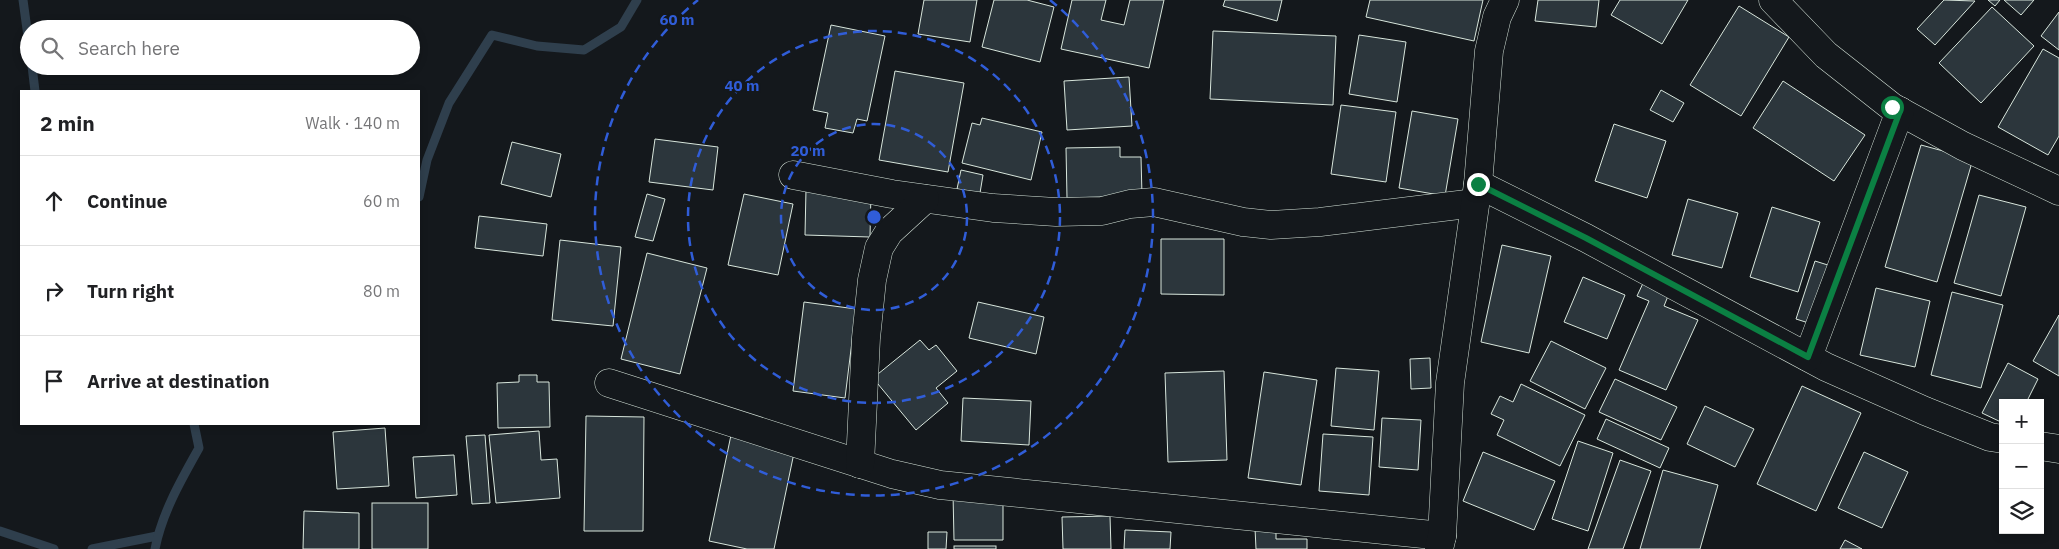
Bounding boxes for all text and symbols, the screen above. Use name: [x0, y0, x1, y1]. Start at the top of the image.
text: 60 m: [660, 10, 694, 29]
search box: [20, 20, 420, 75]
icon: search: [38, 34, 66, 62]
text: Search here: [78, 36, 180, 60]
text: 40 m: [725, 76, 759, 95]
route start: [1881, 96, 1904, 119]
text: 2 min: [40, 109, 95, 137]
text: Walk · 140 m: [305, 113, 400, 133]
text: 20 m: [791, 141, 825, 160]
route end: [1467, 173, 1490, 196]
icon: ahead: [40, 187, 68, 215]
text: Continue: [87, 189, 167, 213]
text: 60 m: [363, 191, 400, 211]
centre of rings: [865, 208, 883, 226]
icon: right: [40, 277, 68, 305]
text: Turn right: [87, 279, 174, 303]
text: 80 m: [363, 281, 400, 301]
icon: arrive: [40, 367, 68, 395]
text: Arrive at destination: [87, 369, 270, 393]
map controls: [1999, 399, 2044, 534]
button: +: [1999, 399, 2044, 444]
button: −: [1999, 444, 2044, 489]
button: layers: [1999, 489, 2044, 534]

